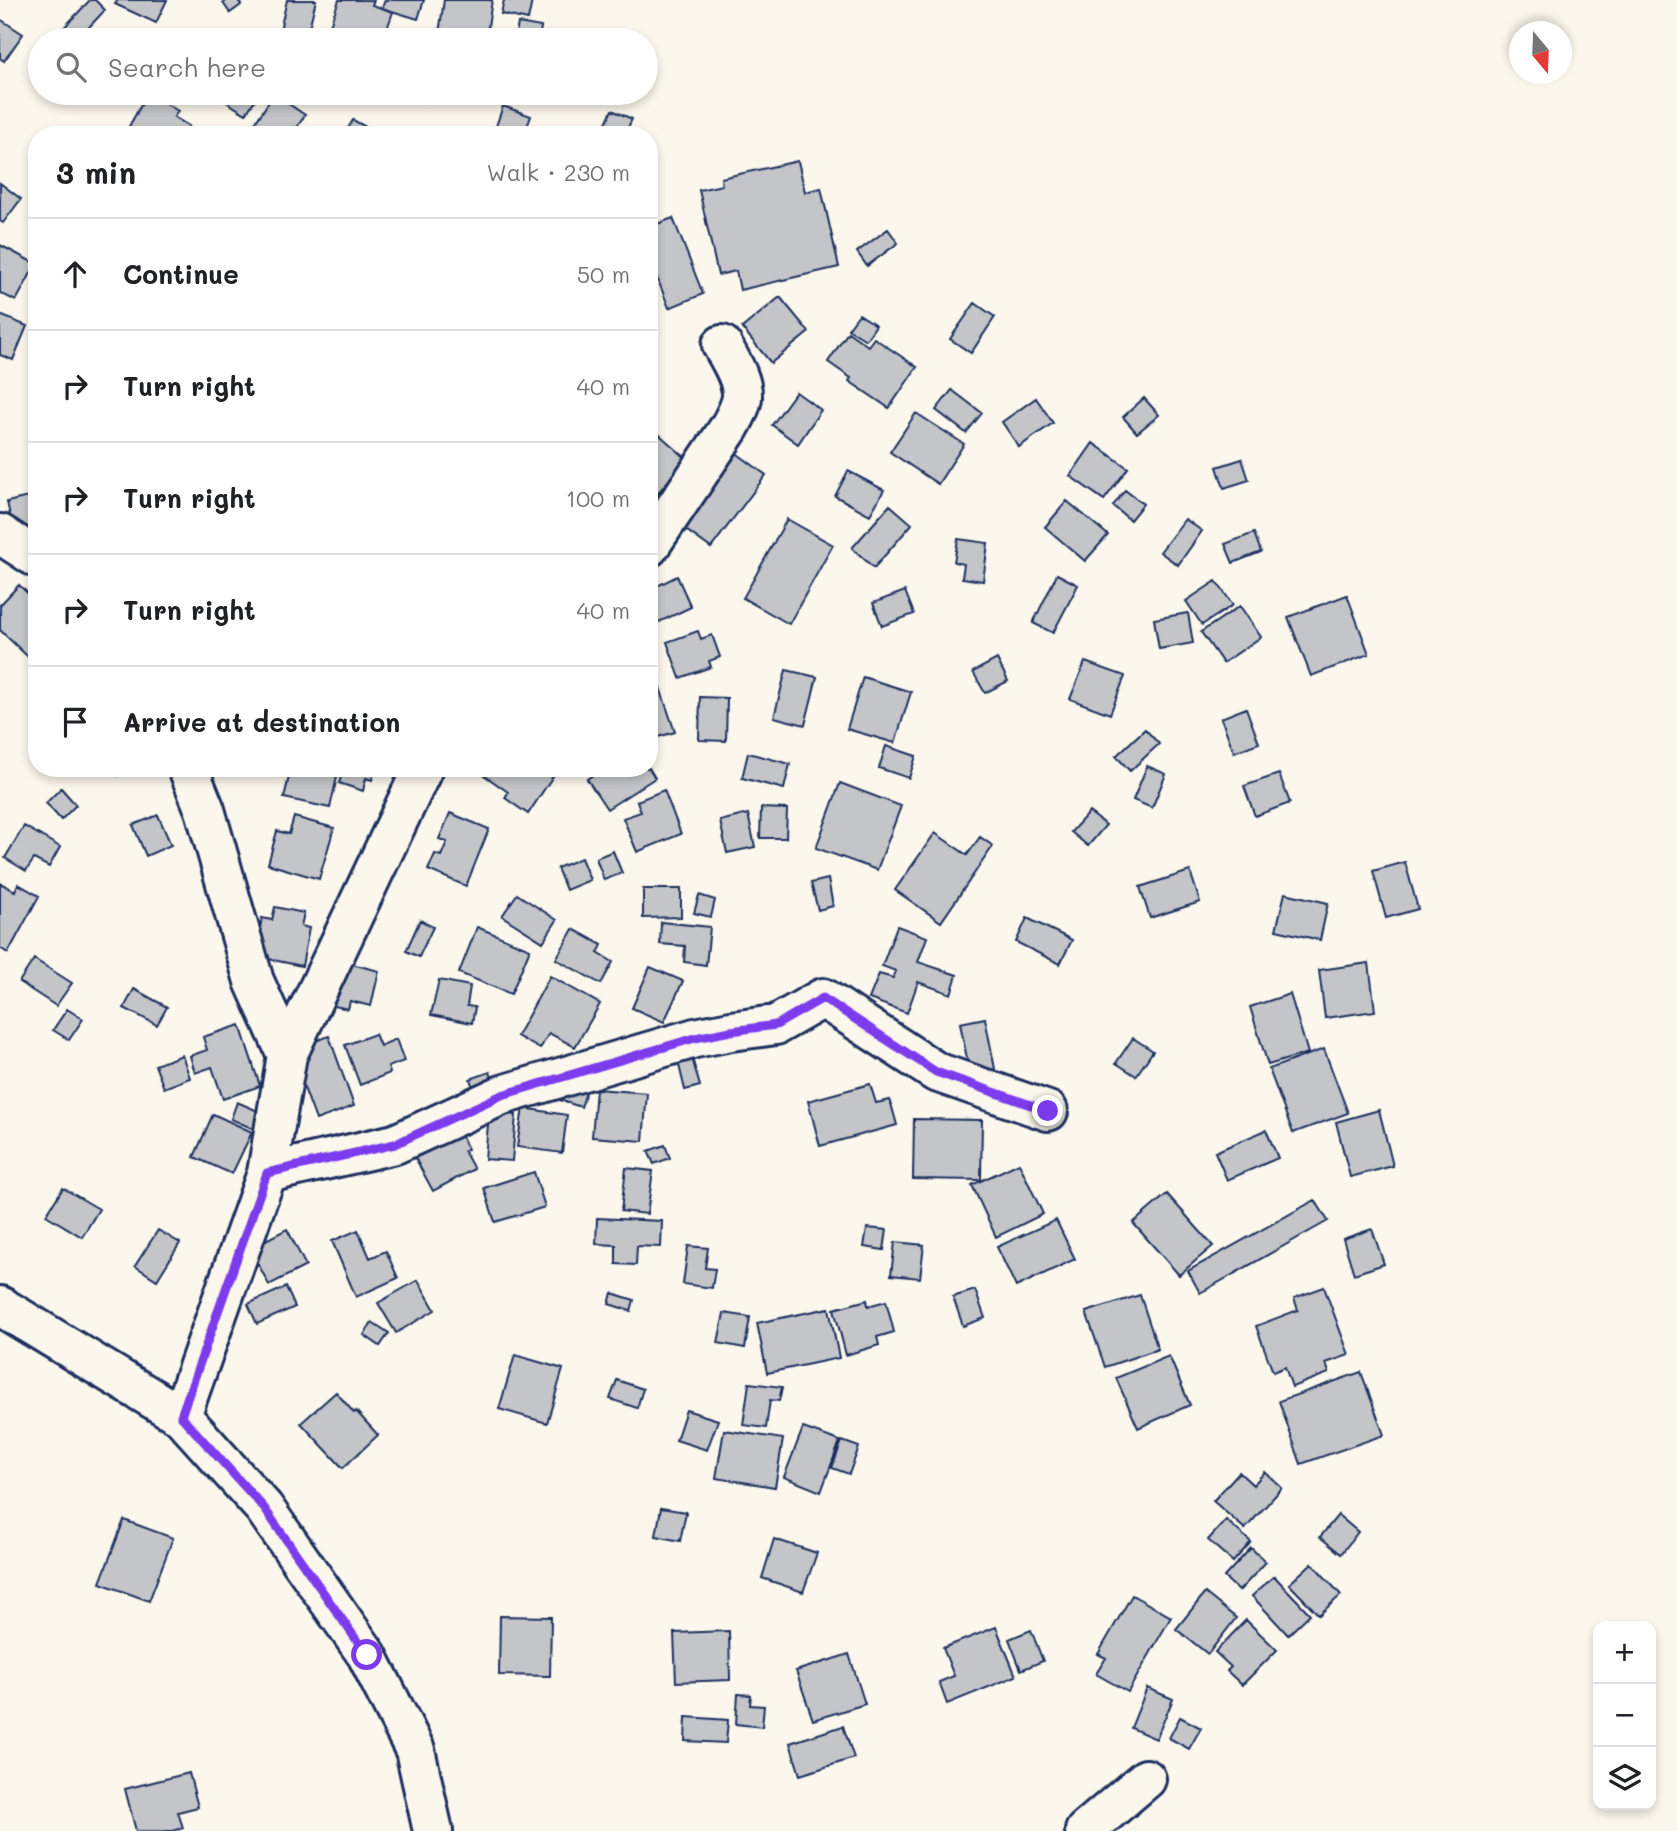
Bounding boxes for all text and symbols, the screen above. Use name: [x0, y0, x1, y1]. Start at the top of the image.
north arrow: [1509, 21, 1572, 84]
search box: [28, 28, 658, 105]
icon: search: [52, 48, 90, 86]
text: Search here: [108, 50, 266, 84]
text: 3 min: [56, 152, 136, 192]
text: Walk · 230 m: [487, 157, 630, 187]
icon: ahead: [56, 255, 94, 293]
text: Continue: [123, 257, 239, 291]
text: 50 m: [577, 259, 630, 289]
icon: right: [56, 367, 94, 405]
text: Turn right: [123, 369, 256, 403]
text: 40 m: [577, 371, 630, 401]
icon: right: [56, 479, 94, 517]
text: Turn right: [123, 481, 256, 515]
text: 100 m: [566, 483, 630, 513]
icon: right: [56, 591, 94, 629]
text: Turn right: [123, 593, 256, 627]
text: 40 m: [577, 595, 630, 625]
icon: arrive: [56, 703, 94, 741]
text: Arrive at destination: [123, 705, 400, 739]
route end: [1032, 1095, 1063, 1126]
map controls: [1593, 1621, 1656, 1810]
button: +: [1593, 1621, 1656, 1684]
route start: [351, 1639, 382, 1670]
button: −: [1593, 1684, 1656, 1747]
button: layers: [1593, 1747, 1656, 1810]

